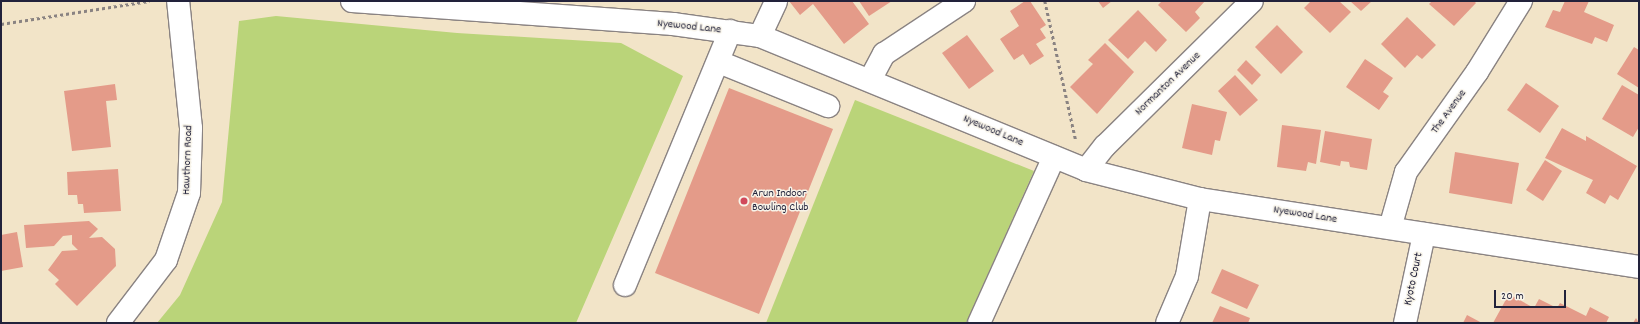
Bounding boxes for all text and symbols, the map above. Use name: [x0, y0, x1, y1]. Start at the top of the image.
street label: Nyewood Lane: [656, 16, 722, 38]
street label: Normanton Avenue: [1132, 49, 1204, 119]
street label: The Avenue: [1428, 87, 1470, 137]
street label: Nyewood Lane: [961, 112, 1025, 150]
street label: Hawthorn Road: [180, 125, 196, 195]
place label: Arun Indoor Bowling Club: [752, 187, 809, 215]
marker: Arun Indoor Bowling Club: [739, 196, 749, 206]
street label: Nyewood Lane: [1272, 203, 1338, 227]
street label: Kyoto Court: [1401, 251, 1427, 307]
scale bar: [1496, 282, 1568, 308]
text: 20 m: [1501, 288, 1524, 305]

